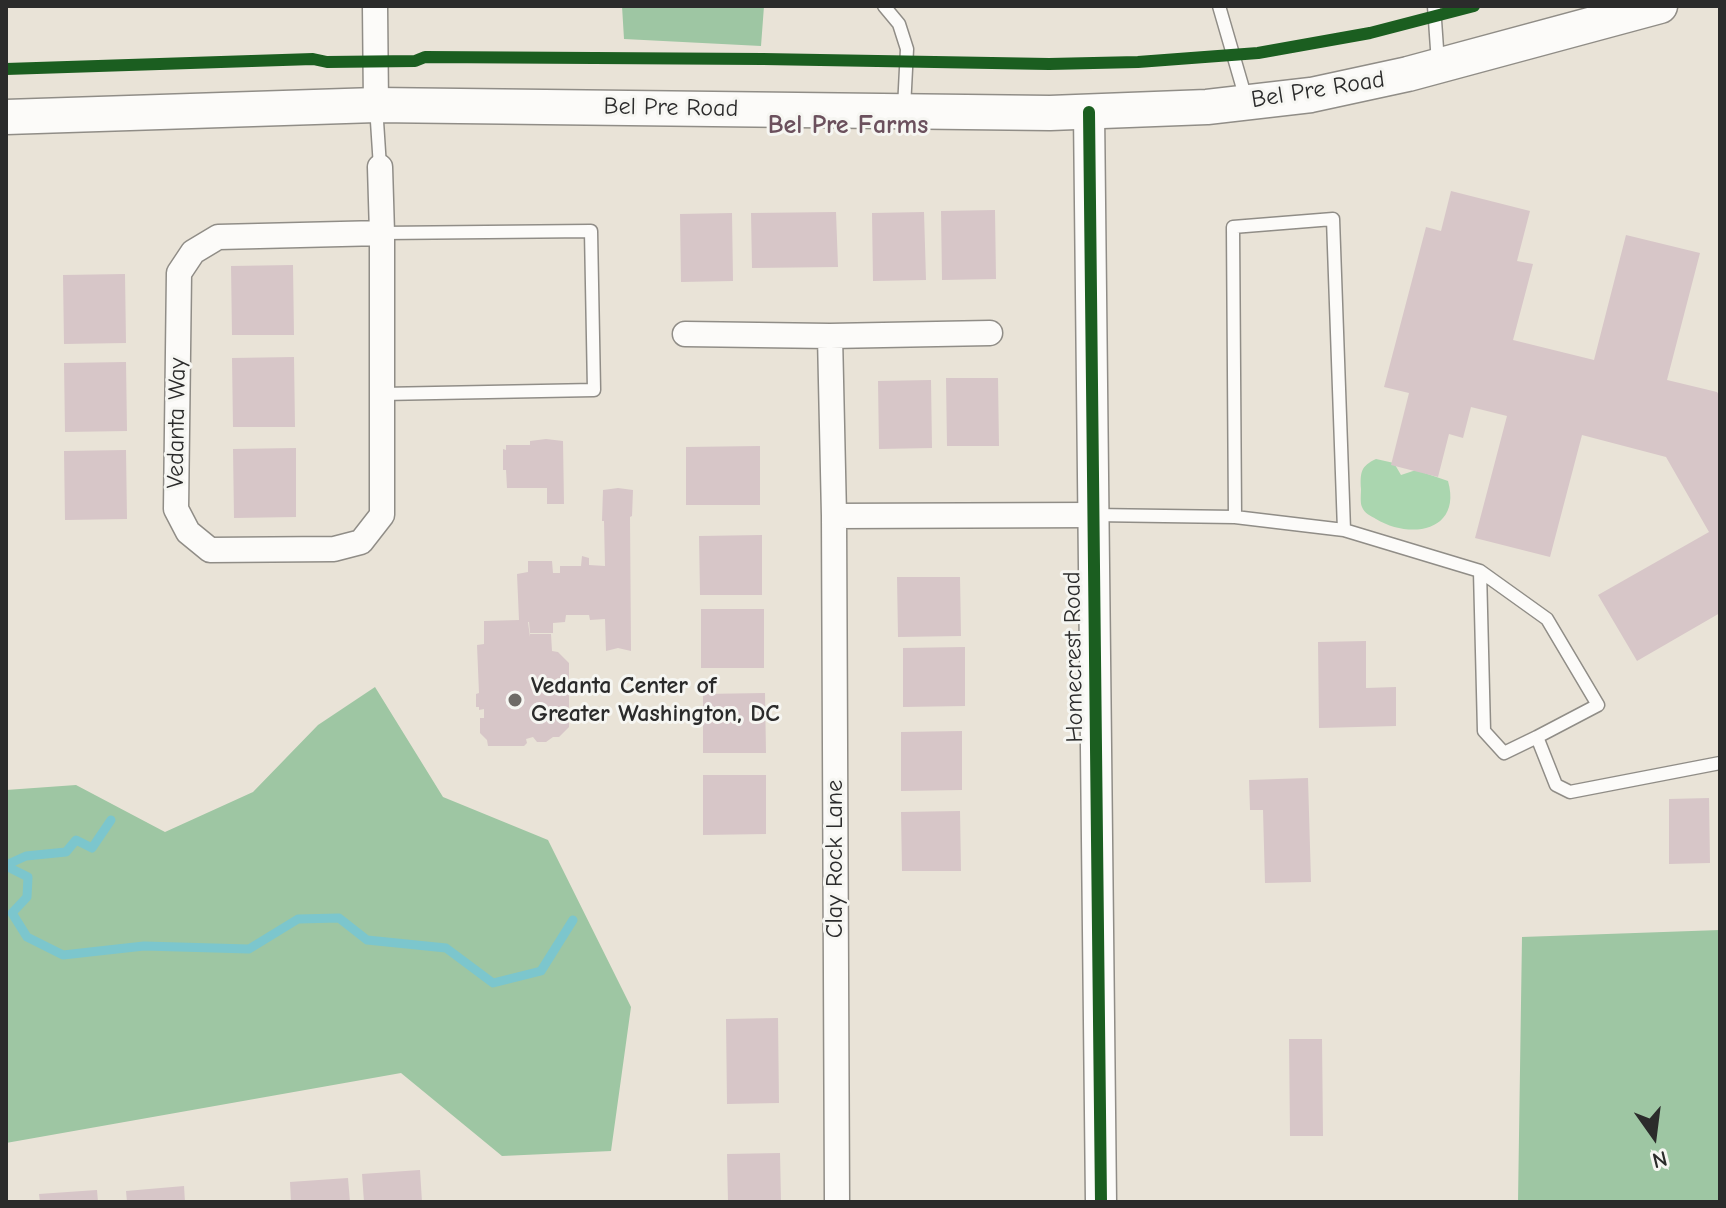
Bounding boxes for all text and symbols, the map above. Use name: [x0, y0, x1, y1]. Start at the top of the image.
street label: Bel Pre Road: [1249, 65, 1387, 115]
street label: Bel Pre Road: [603, 92, 739, 124]
district label: Bel Pre Farms: [768, 110, 928, 142]
street label: Vedanta Way: [161, 357, 193, 489]
street label: Homecrest Road: [1058, 571, 1090, 743]
place label: Vedanta Center of Greater Washington, DC: [531, 672, 780, 728]
marker: Vedanta Center of Greater Washington, DC: [506, 691, 524, 709]
street label: Clay Rock Lane: [821, 780, 849, 938]
north arrow: [1614, 1096, 1694, 1176]
text: N: [1650, 1145, 1670, 1174]

